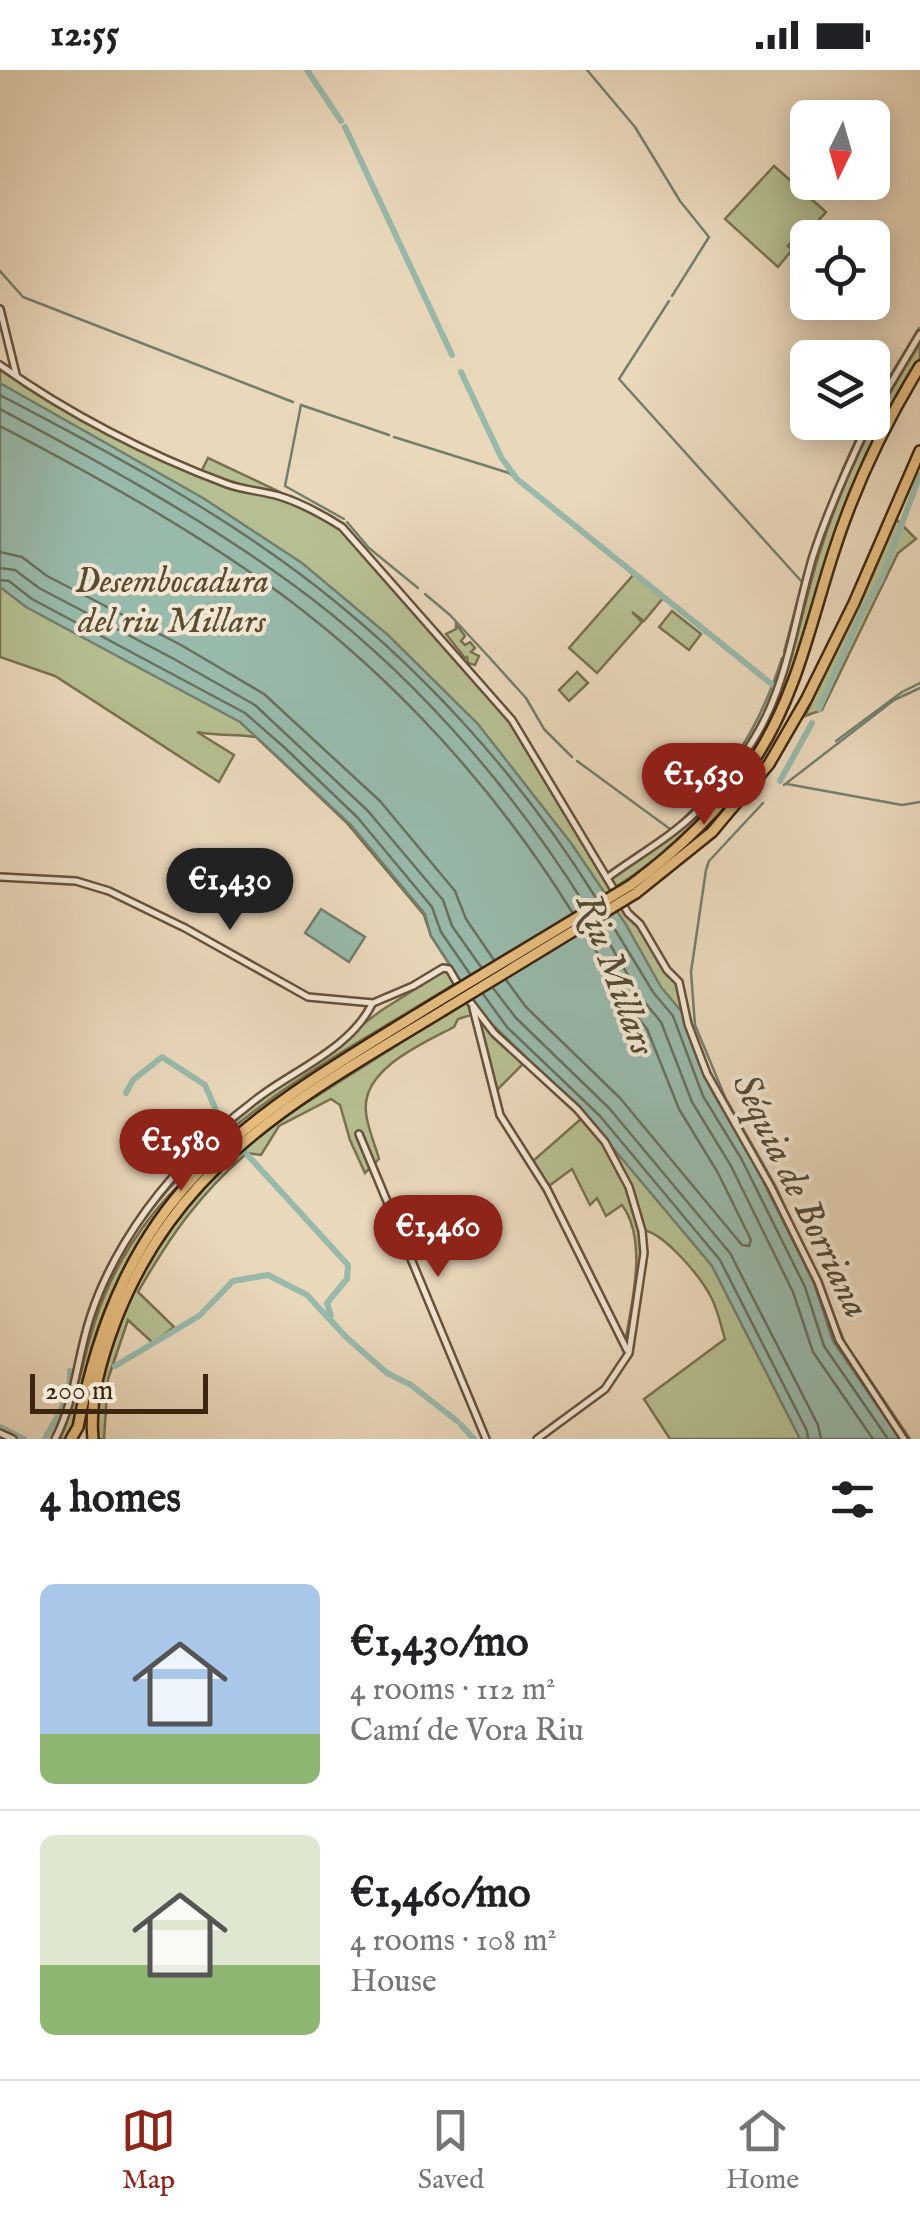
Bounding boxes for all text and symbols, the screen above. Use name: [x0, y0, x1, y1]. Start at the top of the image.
text: 12:55: [50, 11, 120, 59]
north arrow: [790, 100, 890, 200]
map controls: [790, 100, 890, 440]
button: locate: [790, 220, 890, 320]
button: layers: [790, 340, 890, 440]
park label: Desembocadura del riu Millars: [75, 560, 269, 645]
pin: €1,630: [623, 743, 785, 828]
text: €1,630: [664, 755, 744, 796]
pin: €1,430: [149, 848, 311, 933]
text: €1,430: [188, 860, 272, 901]
water label: Riu Millars: [563, 888, 666, 1063]
water label: Séquia de Borriana: [719, 1066, 879, 1326]
pin: €1,580: [100, 1109, 262, 1194]
text: €1,580: [141, 1121, 221, 1162]
pin: €1,460: [357, 1195, 519, 1280]
text: €1,460: [396, 1207, 480, 1248]
scale bar: [30, 1369, 208, 1414]
text: 200 m: [45, 1374, 113, 1409]
icon: filters: [825, 1472, 880, 1527]
text: 4 homes: [40, 1473, 181, 1526]
text: €1,430/mo: [350, 1617, 529, 1670]
icon: home: [120, 1624, 240, 1744]
text: 4 rooms · 112 m²: [350, 1670, 555, 1711]
text: Camí de Vora Riu: [350, 1711, 584, 1752]
text: €1,460/mo: [350, 1868, 531, 1921]
icon: home: [120, 1875, 240, 1995]
text: 4 rooms · 108 m²: [350, 1921, 557, 1962]
text: House: [350, 1962, 437, 2003]
tab: Map: [121, 2103, 176, 2198]
tab: Saved: [418, 2103, 484, 2198]
tab: Home: [726, 2103, 799, 2198]

